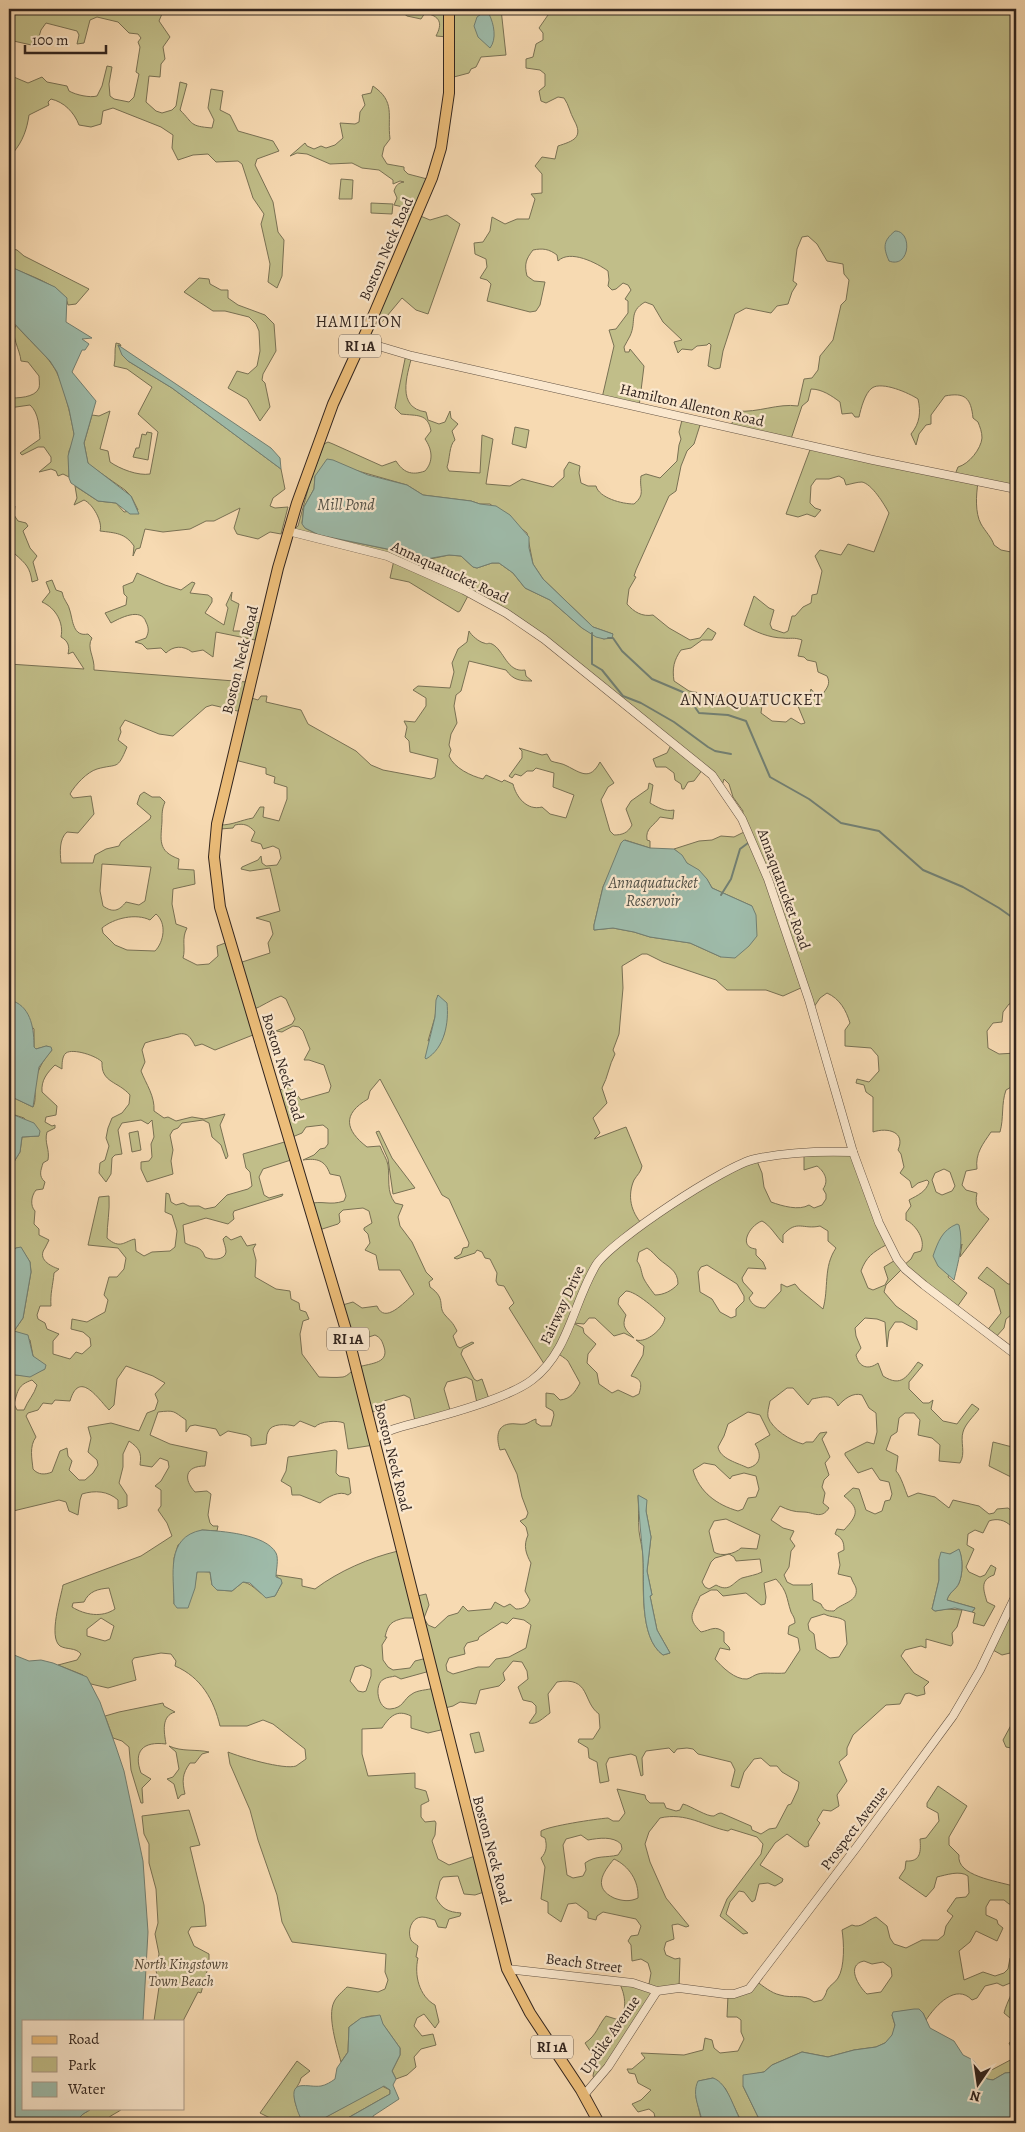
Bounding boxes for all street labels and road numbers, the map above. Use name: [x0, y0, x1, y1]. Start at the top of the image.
street label: Boston Neck Road: [354, 193, 418, 304]
road number: RI 1A: [339, 334, 381, 358]
street label: Hamilton Allenton Road: [618, 379, 767, 432]
street label: Annaquatucket Road: [387, 536, 513, 608]
street label: Boston Neck Road: [217, 603, 263, 716]
street label: Annaquatucket Road: [753, 825, 815, 953]
street label: Boston Neck Road: [257, 1011, 309, 1124]
street label: Fairway Drive: [535, 1262, 589, 1348]
road number: RI 1A: [327, 1328, 369, 1350]
street label: Boston Neck Road: [370, 1401, 416, 1514]
street label: Prospect Avenue: [816, 1782, 892, 1874]
street label: Boston Neck Road: [468, 1794, 516, 1907]
street label: Beach Street: [545, 1948, 623, 1978]
street label: Updike Avenue: [576, 1992, 645, 2078]
road number: RI 1A: [531, 2035, 573, 2058]

